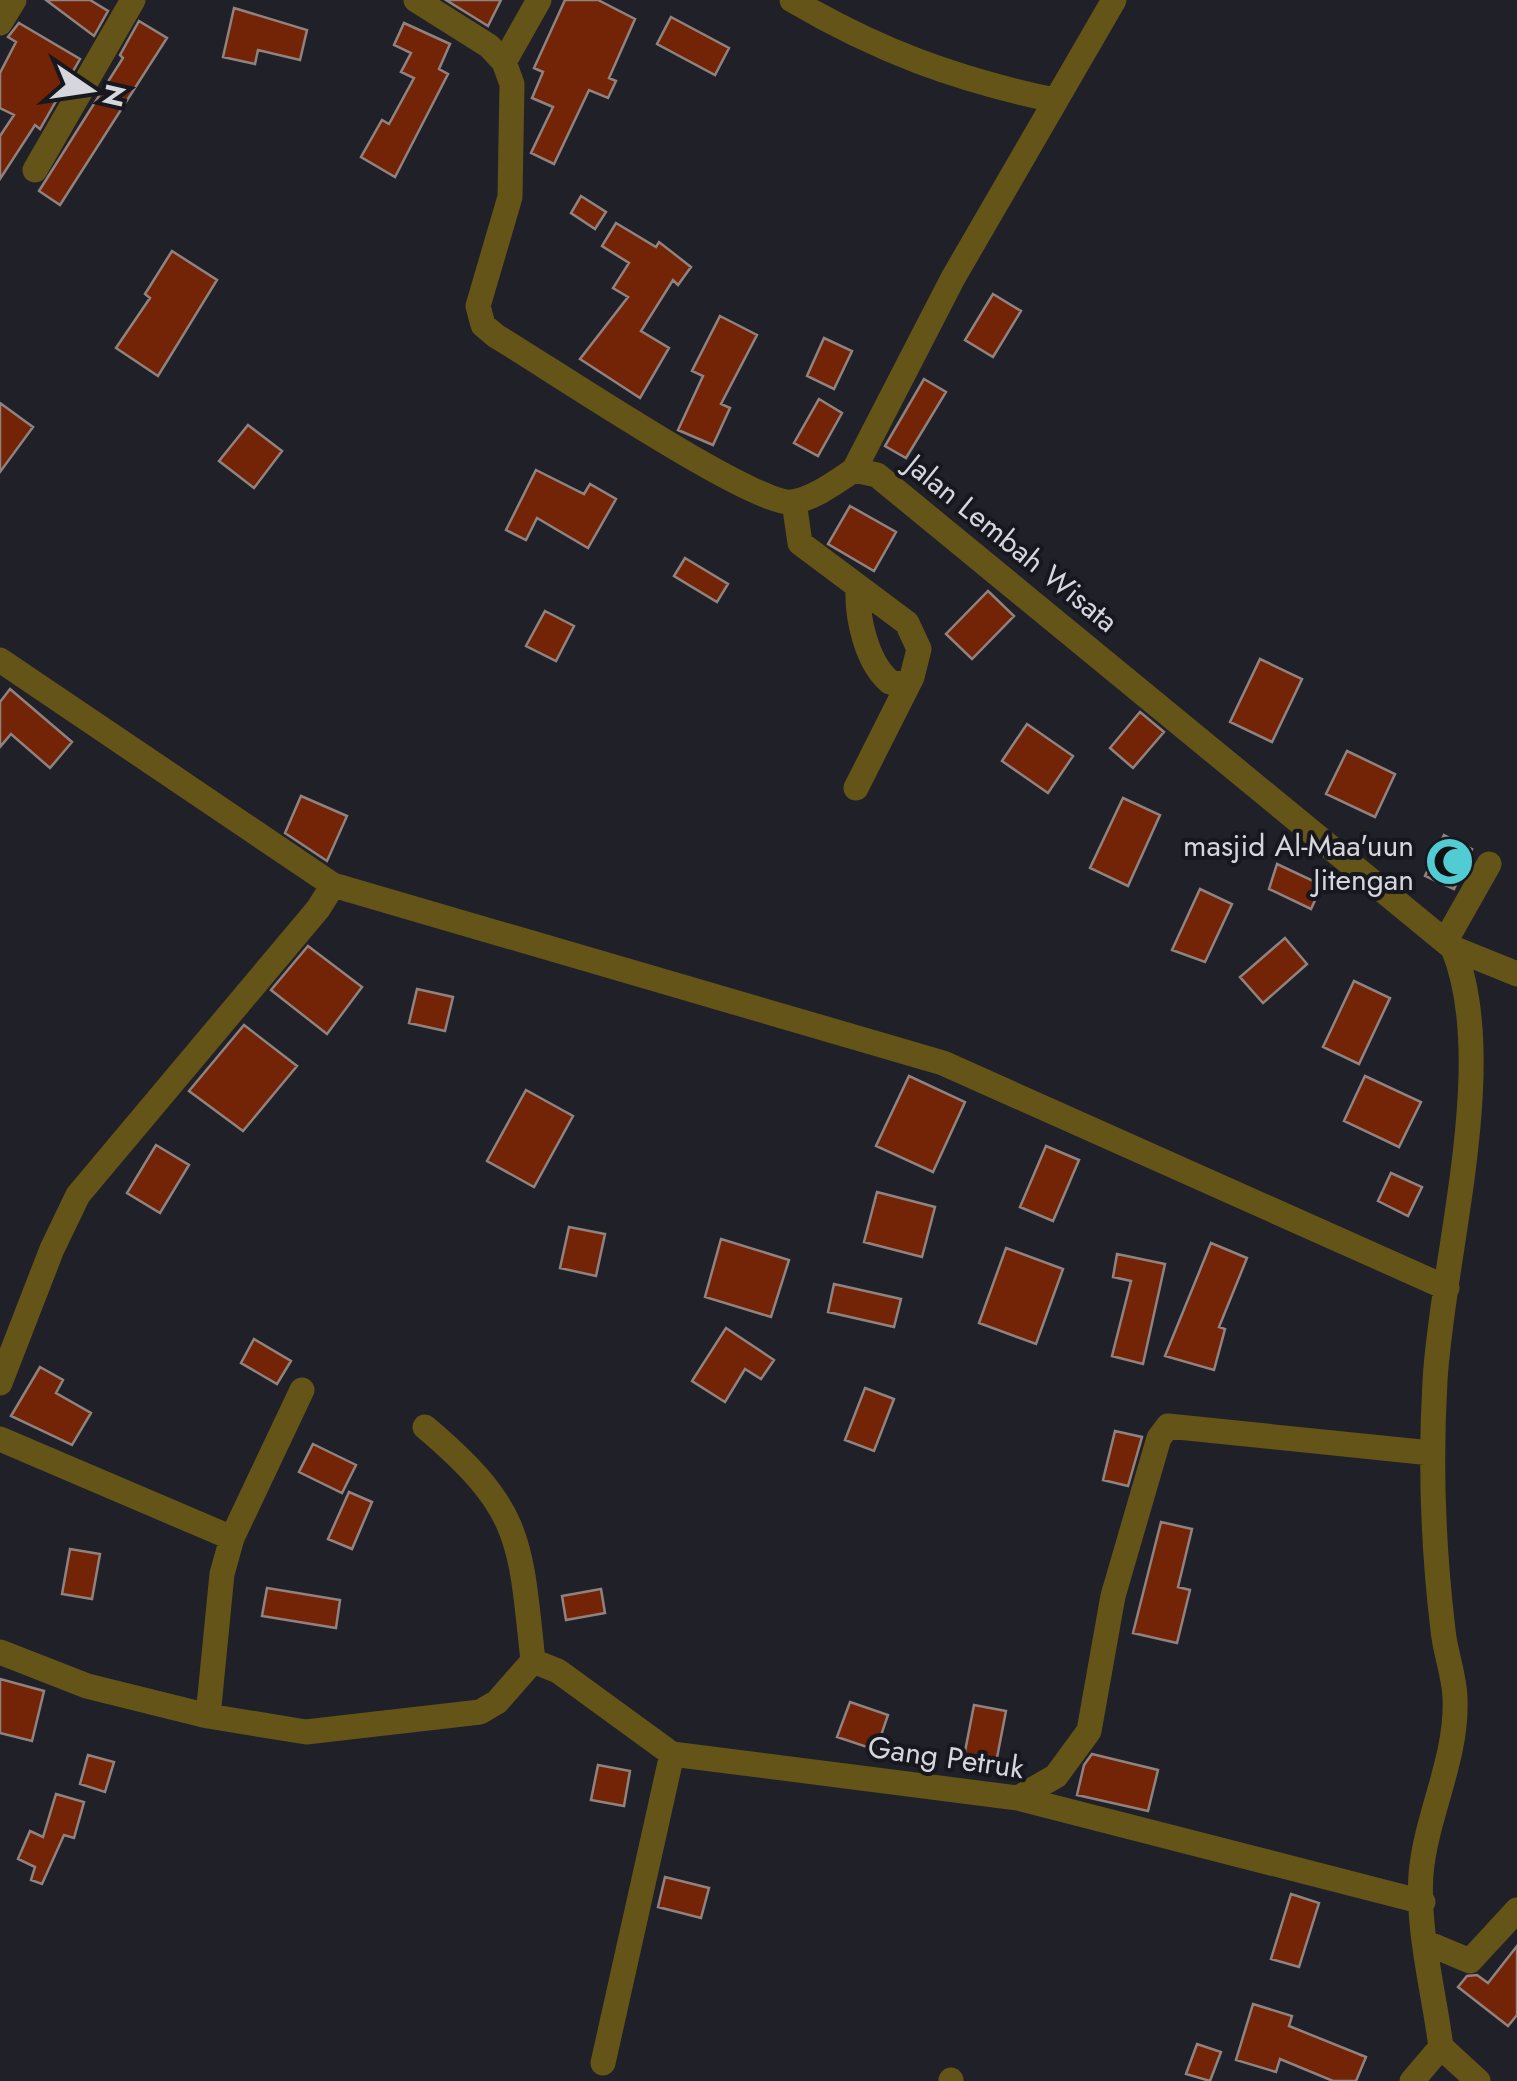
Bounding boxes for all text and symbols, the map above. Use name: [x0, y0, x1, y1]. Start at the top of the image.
north arrow: [40, 40, 140, 140]
text: N: [91, 80, 136, 111]
street label: Jalan Lembah Wisata: [894, 441, 1127, 642]
place label: masjid Al-Maa'uun Jitengan: [1183, 824, 1414, 901]
mosque icon: masjid Al-Maa'uun Jitengan: [1423, 836, 1475, 888]
street label: Gang Petruk: [865, 1725, 1027, 1789]

